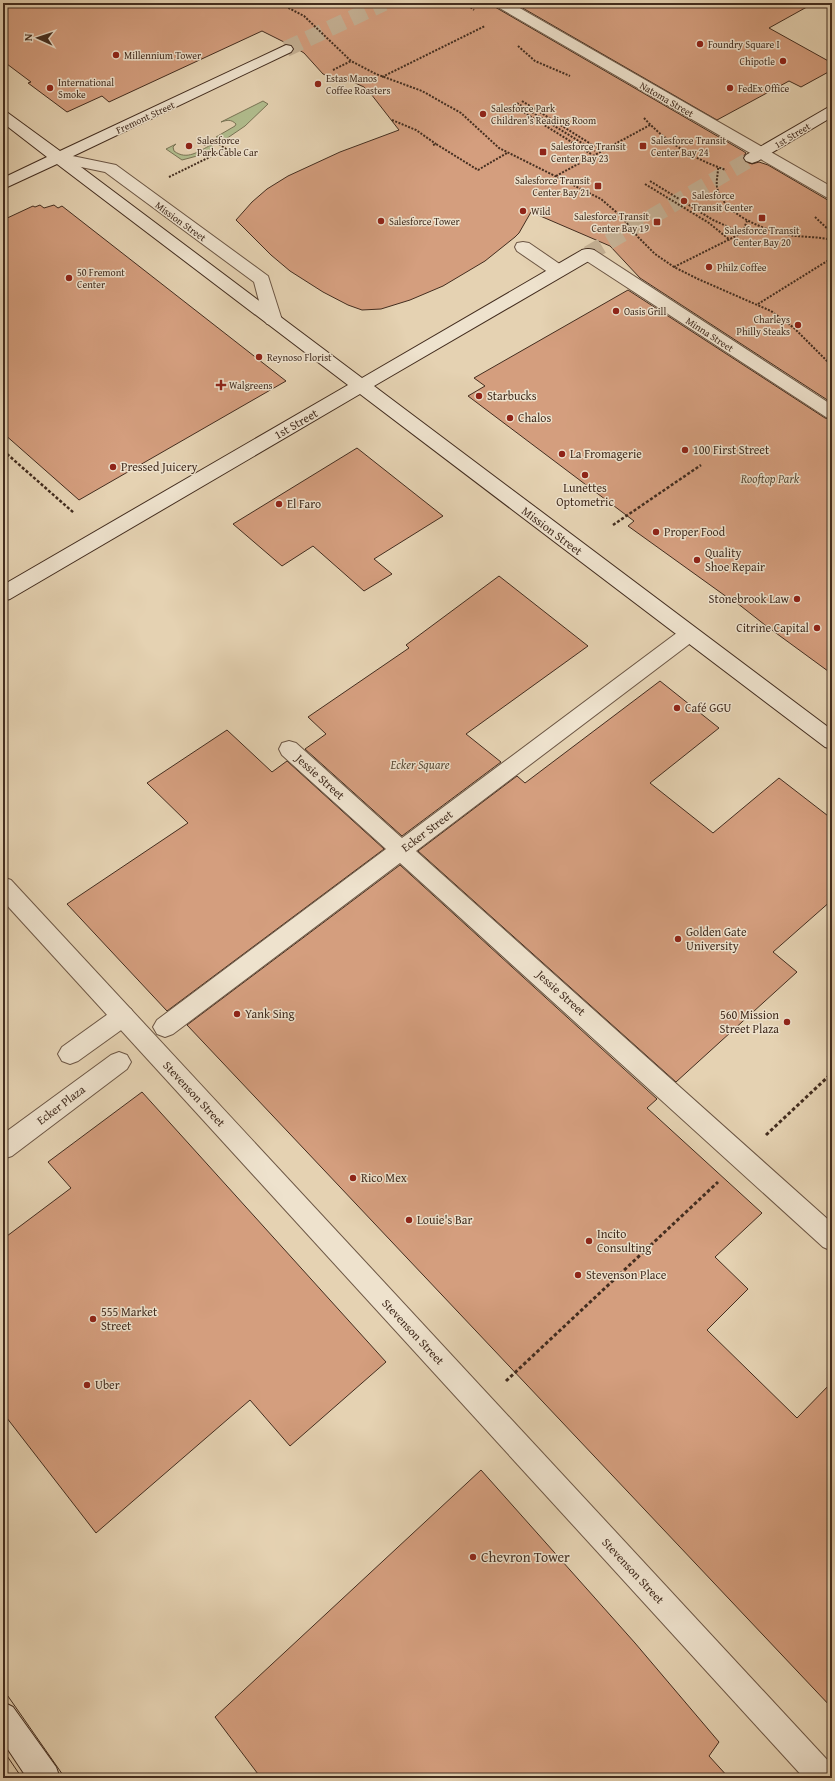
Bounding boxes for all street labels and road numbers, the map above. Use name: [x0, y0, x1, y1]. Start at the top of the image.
street label: Natoma Street: [637, 78, 697, 121]
street label: Fremont Street: [113, 97, 178, 138]
street label: 1st Street: [771, 119, 814, 152]
street label: Mission Street: [152, 198, 210, 245]
street label: Minna Street: [683, 313, 737, 356]
street label: 1st Street: [271, 404, 321, 443]
street label: Mission Street: [518, 502, 587, 560]
street label: Jessie Street: [291, 749, 349, 804]
street label: Ecker Street: [397, 805, 457, 856]
street label: Jessie Street: [532, 965, 590, 1020]
street label: Stevenson Street: [159, 1057, 230, 1131]
street label: Ecker Plaza: [33, 1081, 89, 1128]
street label: Stevenson Street: [378, 1295, 449, 1369]
street label: Stevenson Street: [598, 1534, 669, 1608]

